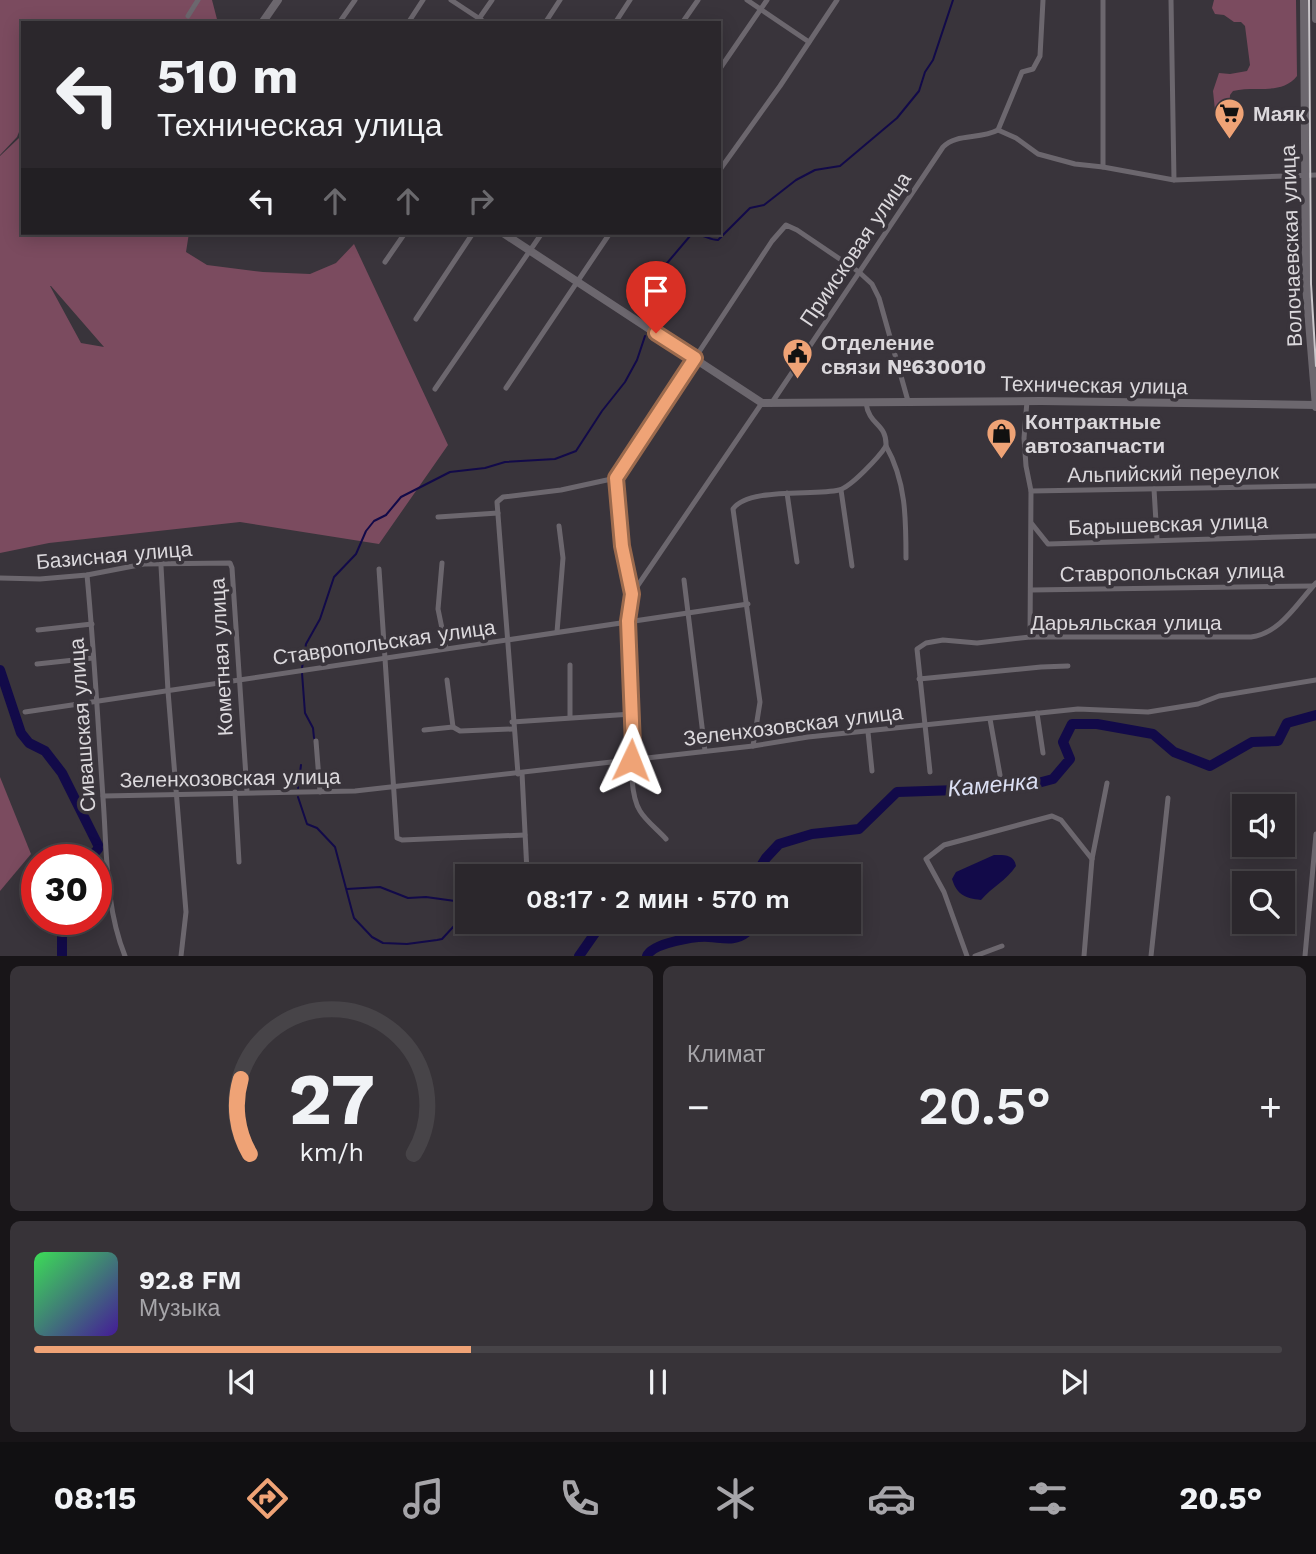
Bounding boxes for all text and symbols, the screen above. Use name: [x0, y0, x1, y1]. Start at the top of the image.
text: 510 m: [157, 47, 298, 105]
icon: left: [42, 49, 133, 140]
supermarket icon: Маяк: [1213, 96, 1247, 140]
place label: Маяк: [1253, 101, 1306, 126]
text: Техническая улица: [157, 106, 443, 144]
street label: Волочаевская улица: [1275, 144, 1307, 347]
street label: Приисковая улица: [794, 167, 916, 331]
icon: left: [243, 182, 281, 220]
icon: ahead: [316, 182, 354, 220]
icon: ahead: [389, 182, 427, 220]
icon: right: [462, 182, 500, 220]
pin: [626, 261, 686, 333]
icon: arrive: [637, 272, 675, 310]
place label: Отделение связи №630010: [821, 330, 986, 379]
public building icon: Отделение связи №630010: [781, 337, 815, 381]
street label: Техническая улица: [1000, 371, 1188, 399]
place label: Контрактные автозапчасти: [1025, 409, 1165, 458]
shop icon: Контрактные автозапчасти: [985, 416, 1019, 460]
street label: Альпийский переулок: [1067, 459, 1280, 487]
street label: Барышевская улица: [1068, 508, 1269, 540]
street label: Базисная улица: [35, 536, 193, 574]
street label: Ставропольская улица: [1059, 558, 1285, 586]
street label: Кометная улица: [204, 577, 238, 737]
street label: Дарьяльская улица: [1030, 610, 1222, 635]
street label: Ставропольская улица: [271, 614, 497, 670]
street label: Сивашская улица: [63, 637, 101, 813]
street label: Зеленхозовская улица: [682, 699, 905, 751]
position arrow: [594, 723, 668, 797]
street label: Зеленхозовская улица: [119, 764, 341, 792]
water label: Каменка: [946, 768, 1040, 802]
map controls: [1232, 794, 1295, 934]
button: sound: [1232, 794, 1295, 857]
speed limit sign: 30: [21, 844, 112, 935]
button: search: [1232, 871, 1295, 934]
text: 08:17 · 2 мин · 570 m: [526, 884, 790, 914]
text: Климат: [687, 1041, 765, 1068]
text: 27: [288, 1057, 375, 1143]
text: 20.5°: [918, 1076, 1051, 1137]
text: −: [687, 1085, 710, 1129]
text: +: [1259, 1085, 1282, 1129]
text: km/h: [299, 1138, 364, 1167]
text: 92.8 FM: [139, 1265, 241, 1295]
text: Музыка: [139, 1295, 220, 1322]
icon: previous: [223, 1363, 261, 1401]
icon: pause: [639, 1363, 677, 1401]
icon: next: [1055, 1363, 1093, 1401]
icon: directions: [243, 1474, 292, 1523]
icon: music: [399, 1474, 448, 1523]
icon: phone: [555, 1474, 604, 1523]
icon: climate: [711, 1474, 760, 1523]
icon: car: [867, 1474, 916, 1523]
icon: filters: [1023, 1474, 1072, 1523]
text: 08:15: [54, 1479, 136, 1517]
text: 20.5°: [1179, 1479, 1262, 1517]

